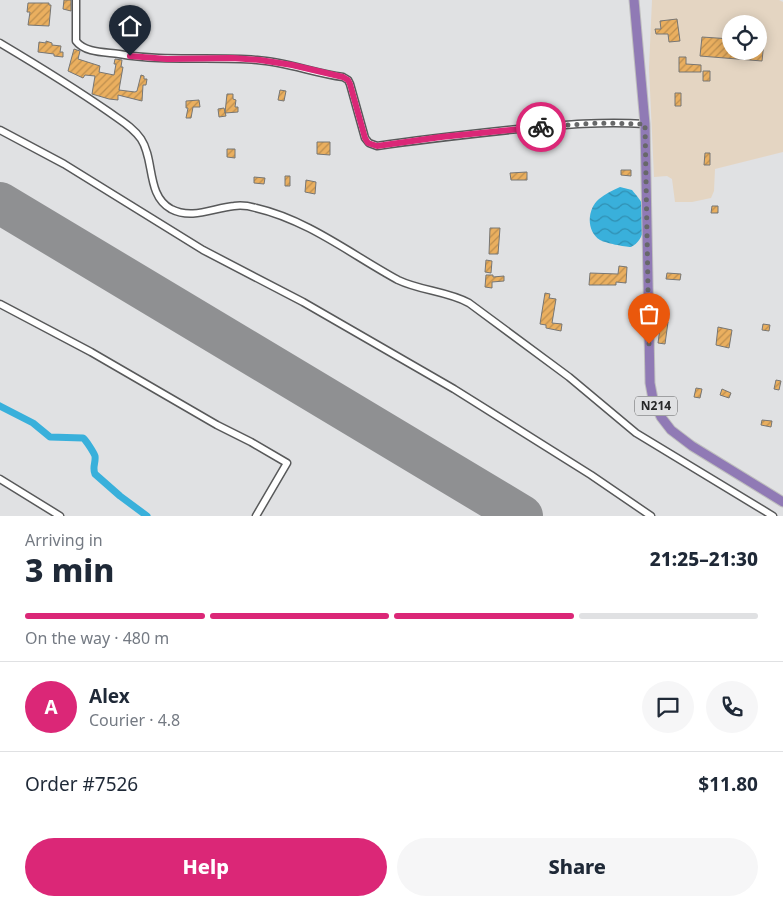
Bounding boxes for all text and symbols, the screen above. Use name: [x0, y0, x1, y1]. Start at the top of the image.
pin: [109, 5, 151, 56]
icon: home: [116, 12, 144, 40]
map controls: [722, 15, 767, 60]
button: locate: [722, 15, 767, 60]
courier: [516, 102, 566, 152]
icon: bike: [527, 113, 555, 141]
pin: [628, 293, 670, 344]
icon: bag: [635, 300, 663, 328]
road number: N214: [635, 396, 677, 416]
text: Arriving in: [25, 529, 103, 551]
text: 21:25–21:30: [650, 546, 758, 572]
text: 3 min: [25, 548, 114, 591]
text: On the way · 480 m: [25, 627, 169, 649]
button: chat: [642, 681, 694, 733]
button: phone: [706, 681, 758, 733]
text: Alex: [89, 683, 130, 709]
text: A: [44, 694, 58, 720]
text: Courier · 4.8: [89, 709, 180, 731]
text: Order #7526: [25, 771, 138, 797]
text: $11.80: [698, 771, 758, 797]
button: Help: [25, 838, 387, 896]
button: Share: [397, 838, 758, 896]

